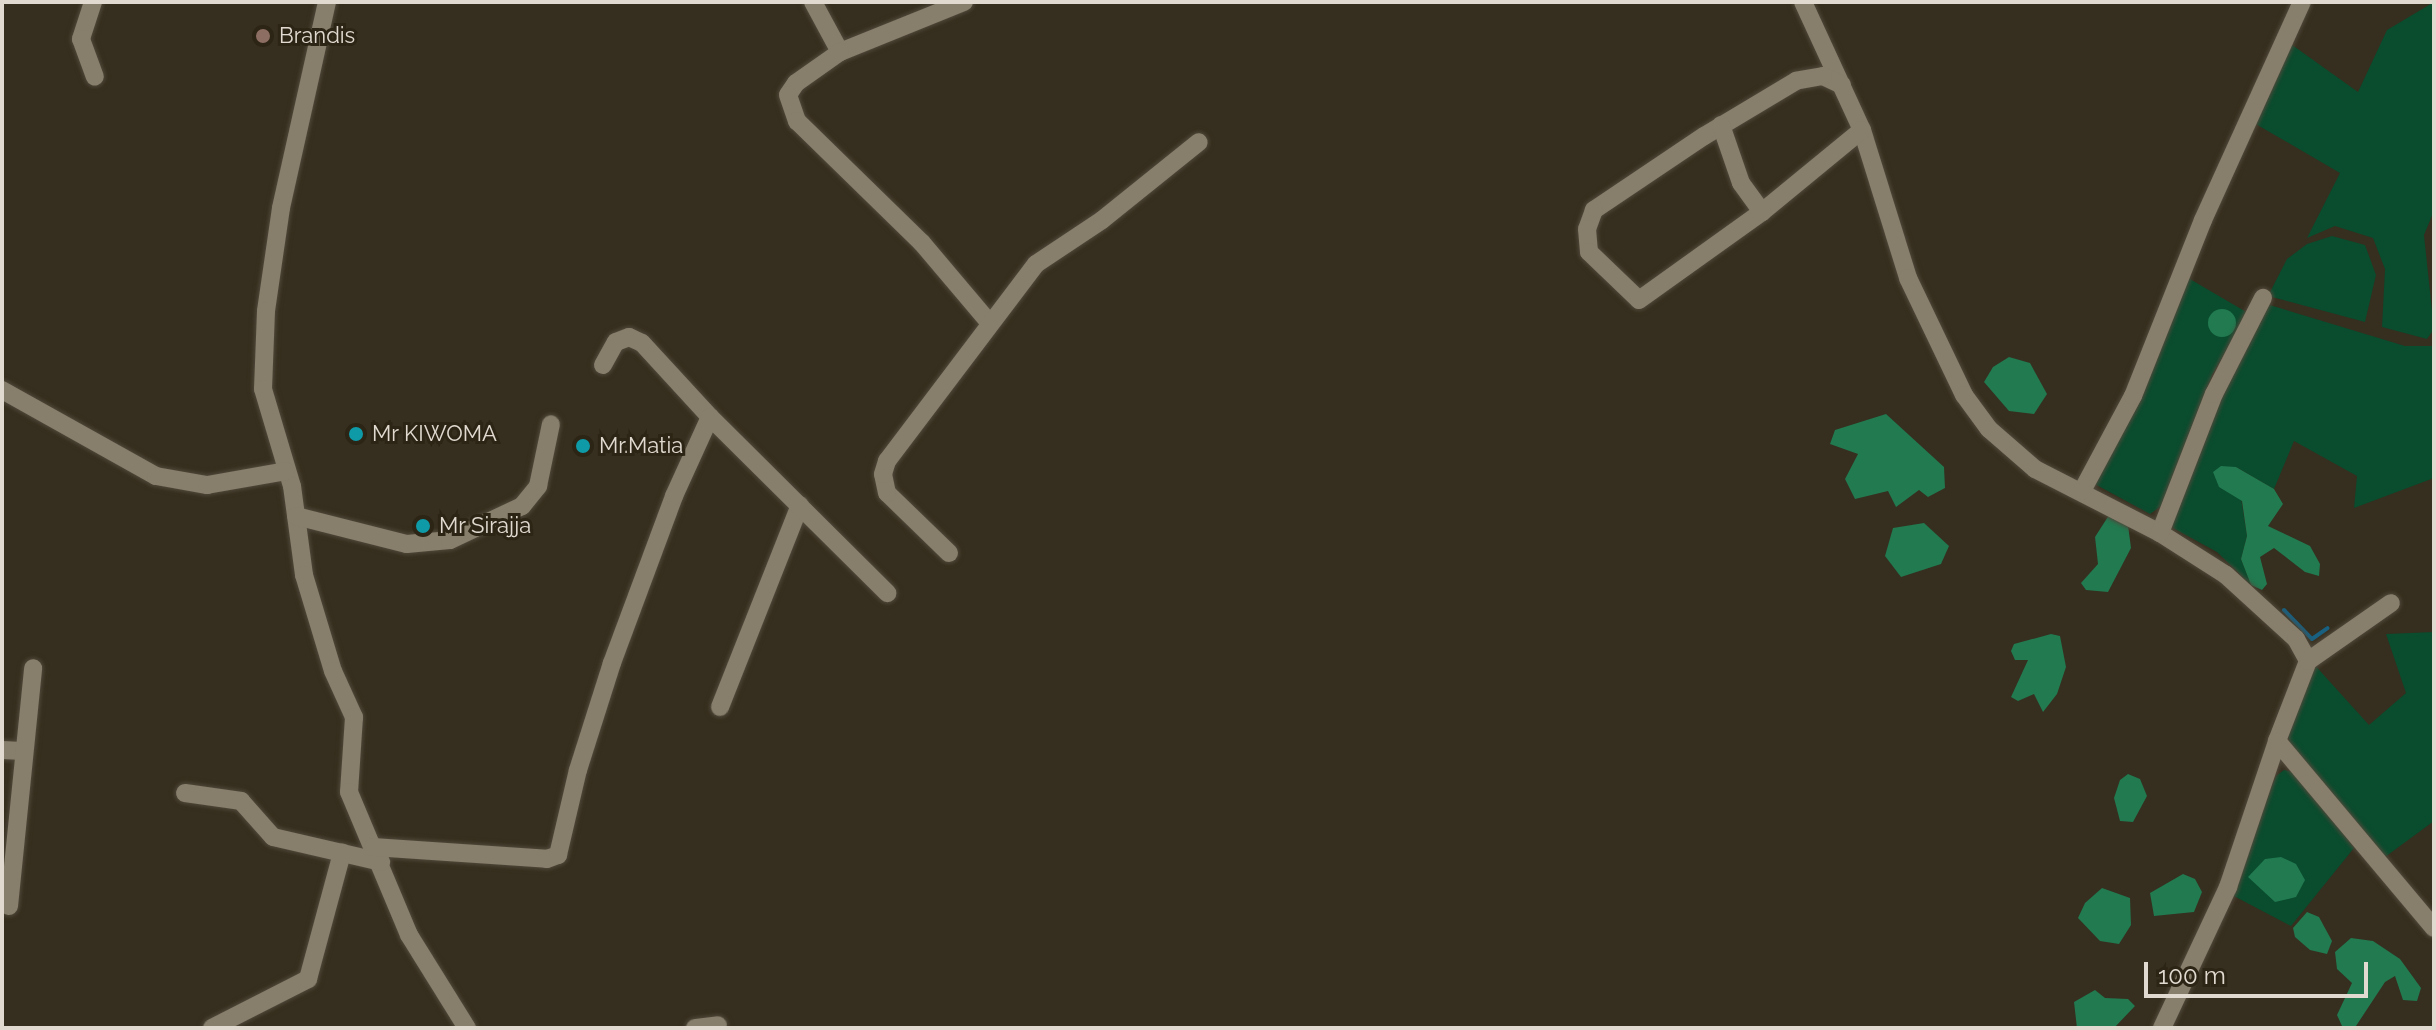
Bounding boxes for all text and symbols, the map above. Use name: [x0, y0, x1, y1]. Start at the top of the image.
place label: Brandis: [279, 23, 355, 49]
marker: Brandis: [254, 27, 272, 45]
place label: Mr KIWOMA: [372, 421, 497, 447]
marker: Mr KIWOMA: [347, 425, 365, 443]
place label: Mr.Matia: [599, 433, 683, 459]
marker: Mr.Matia: [574, 437, 592, 455]
place label: Mr Sirajja: [439, 513, 532, 539]
marker: Mr Sirajja: [414, 517, 432, 535]
scale bar: [2148, 946, 2372, 996]
text: 100 m: [2158, 961, 2226, 990]

